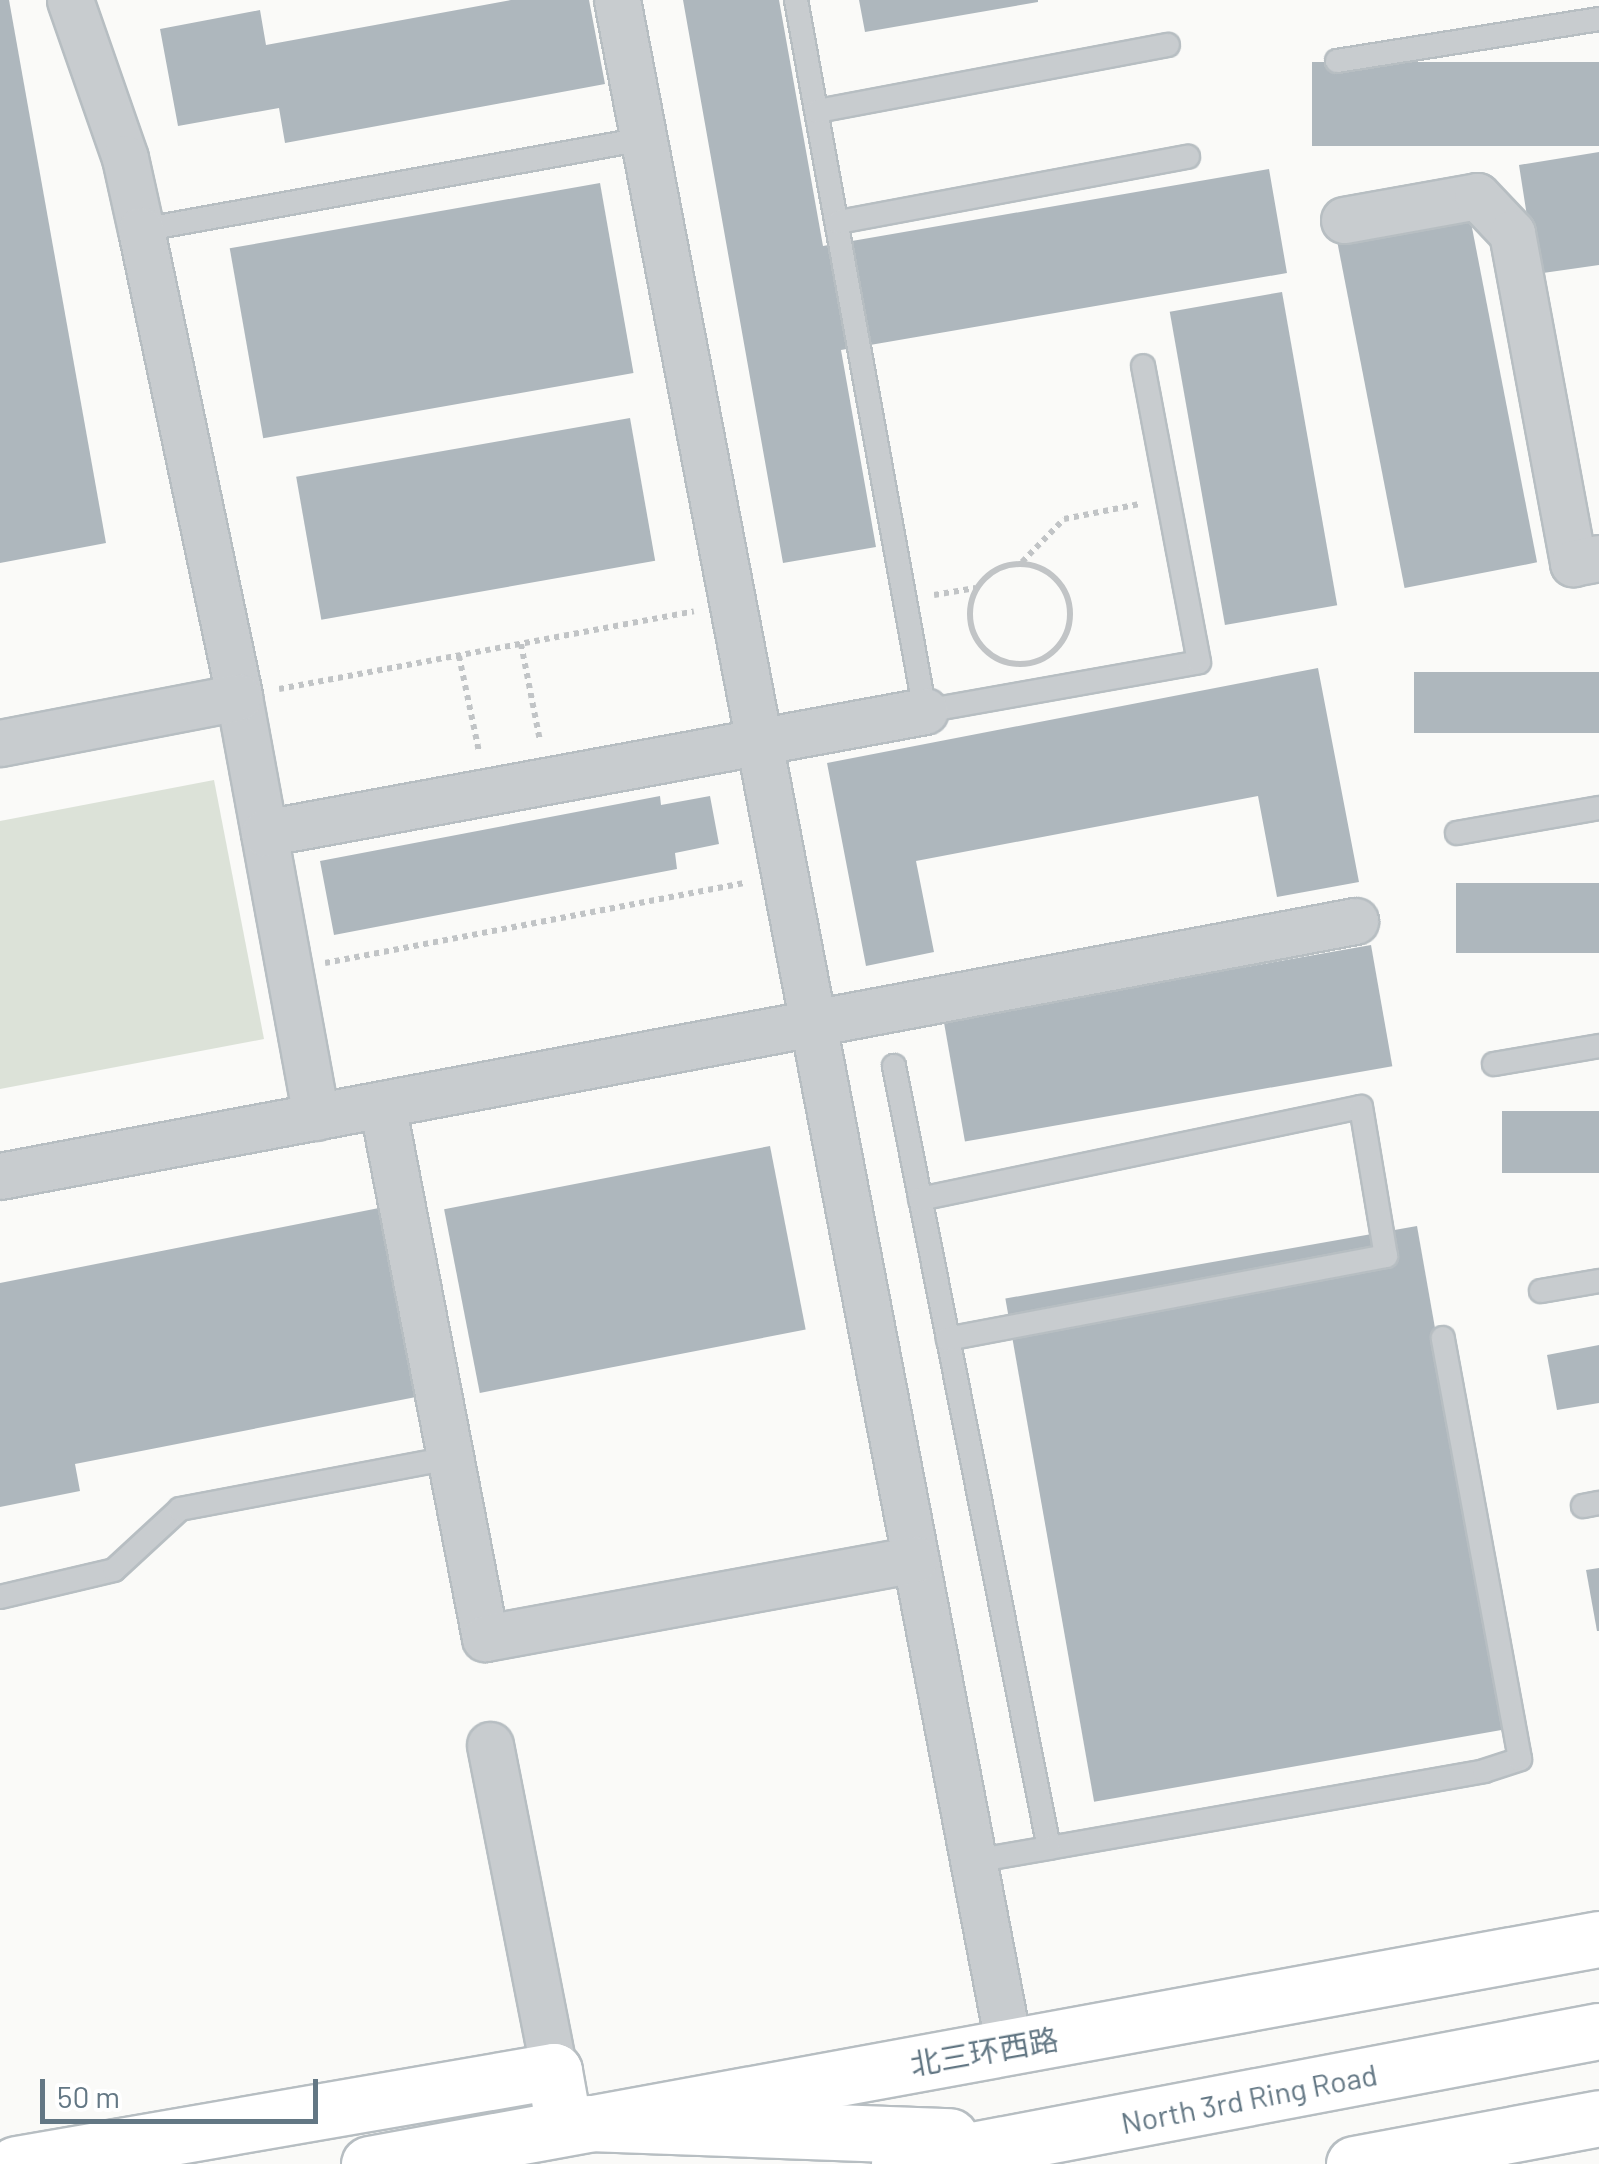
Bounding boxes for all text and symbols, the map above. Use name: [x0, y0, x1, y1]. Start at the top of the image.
street label: 北三环西路: [907, 2020, 1061, 2082]
street label: North 3rd Ring Road: [1118, 2056, 1380, 2140]
scale bar: [45, 2059, 322, 2121]
text: 50 m: [57, 2078, 120, 2114]

